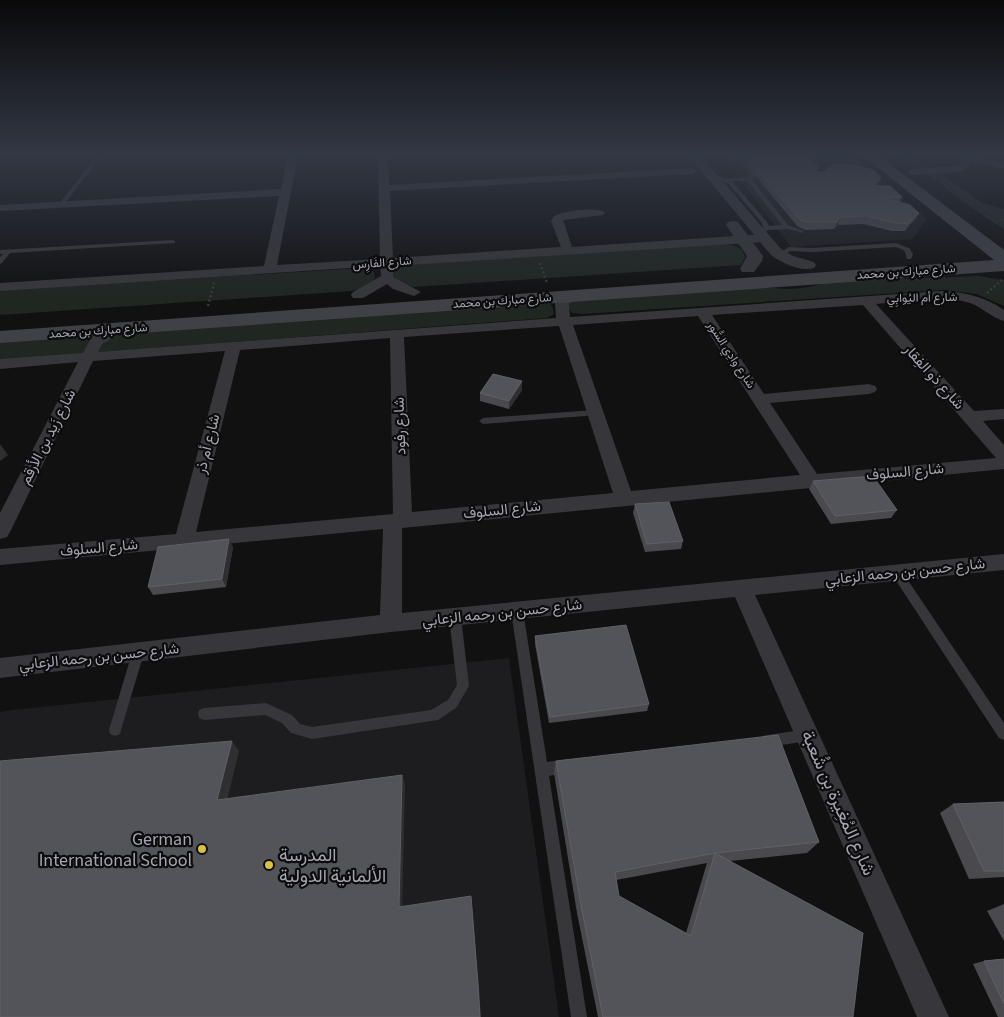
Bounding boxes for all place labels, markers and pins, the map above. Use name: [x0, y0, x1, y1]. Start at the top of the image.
place label: German International School: [39, 827, 192, 873]
marker: German International School: [196, 843, 208, 855]
place label: المدرسة الألمانية الدولية: [279, 843, 386, 889]
marker: المدرسة الألمانية الدولية: [263, 859, 275, 871]

